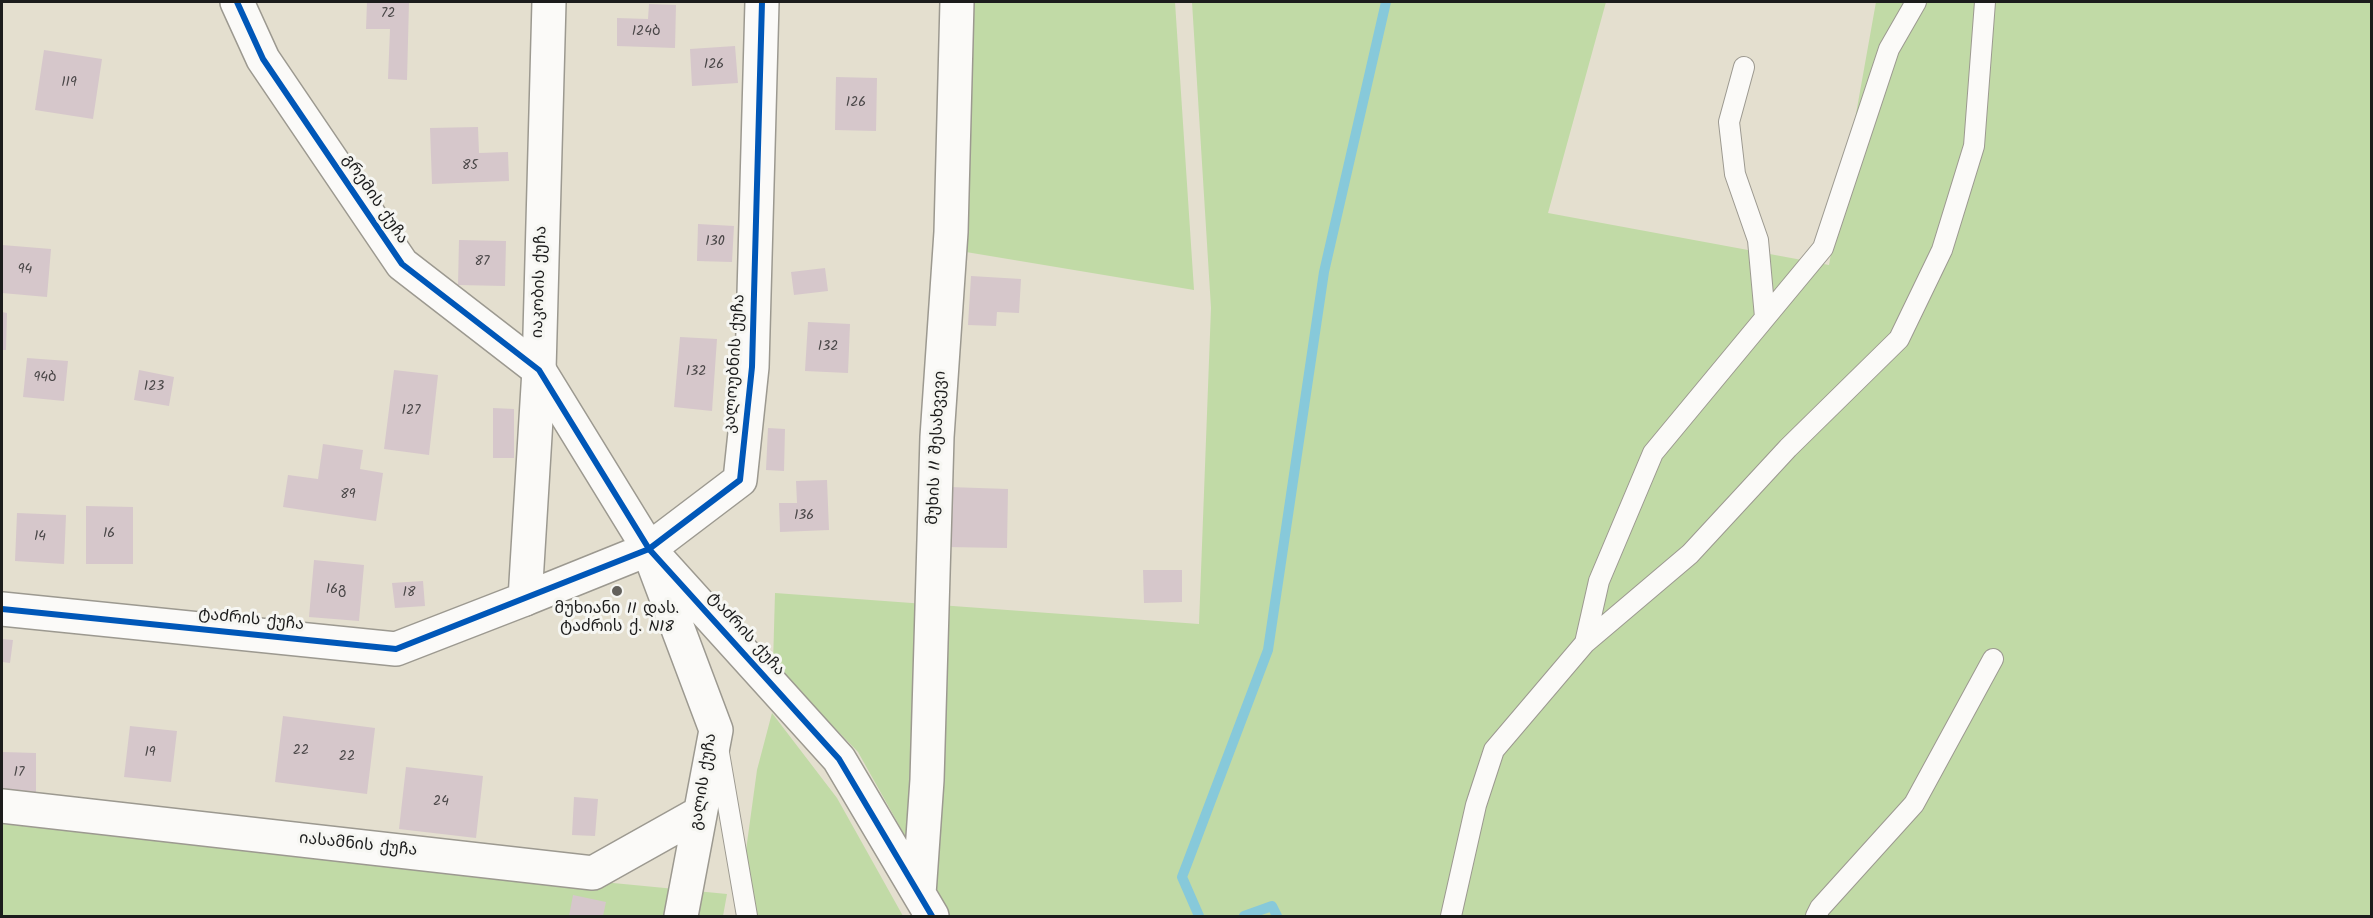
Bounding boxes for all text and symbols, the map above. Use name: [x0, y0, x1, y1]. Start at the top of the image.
house number: 72: [381, 7, 395, 23]
house number: 124ბ: [632, 25, 660, 41]
house number: 126: [704, 58, 724, 74]
house number: 119: [61, 76, 77, 92]
house number: 126: [846, 96, 866, 112]
street label: გრემის ქუჩა: [337, 152, 411, 248]
house number: 85: [462, 159, 478, 175]
street label: იაკობის ქუჩა: [529, 226, 553, 338]
house number: 130: [705, 235, 725, 251]
house number: 87: [475, 255, 489, 271]
house number: 94: [18, 263, 32, 279]
street label: კალოუბნის ქუჩა: [722, 294, 750, 434]
house number: 132: [818, 340, 838, 356]
house number: 132: [686, 365, 706, 381]
house number: 94ბ: [33, 371, 57, 387]
street label: მუხის II შესახვევი: [924, 371, 952, 525]
house number: 123: [144, 380, 164, 396]
house number: 127: [402, 404, 420, 420]
house number: 89: [340, 488, 356, 504]
house number: 136: [794, 509, 814, 525]
house number: 16: [103, 527, 115, 543]
house number: 14: [34, 530, 46, 546]
house number: 16გ: [326, 583, 346, 599]
marker: მუხიანი II დას. ტაძრის ქ. N18: [610, 584, 624, 598]
house number: 18: [403, 586, 415, 602]
street label: ტაძრის ქუჩა: [702, 589, 788, 681]
place label: მუხიანი II დას. ტაძრის ქ. N18: [555, 600, 679, 638]
street label: ტაძრის ქუჩა: [197, 606, 305, 636]
street label: გალის ქუჩა: [688, 732, 722, 832]
house number: 22: [293, 744, 309, 760]
house number: 19: [144, 746, 156, 762]
house number: 22: [339, 750, 355, 766]
house number: 17: [14, 766, 24, 782]
house number: 24: [433, 795, 449, 811]
street label: იასამნის ქუჩა: [298, 830, 418, 862]

